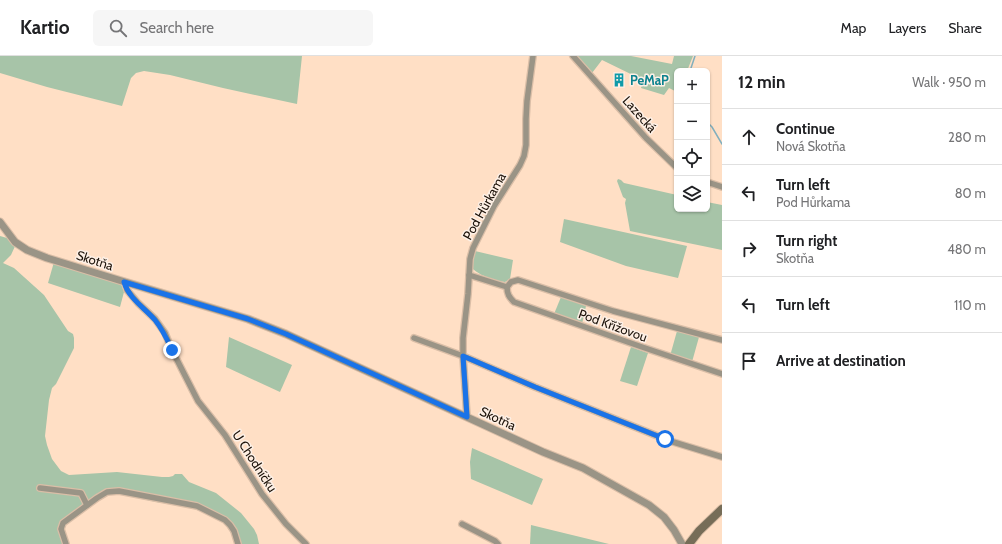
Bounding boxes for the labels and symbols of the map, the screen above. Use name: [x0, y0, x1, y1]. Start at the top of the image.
building icon: PeMaP: [611, 72, 627, 88]
place label: PeMaP: [630, 72, 669, 88]
street label: Lazecká: [620, 93, 661, 136]
street label: Pod Hůrkama: [459, 169, 509, 242]
street label: Skotňa: [74, 247, 116, 274]
street label: Pod Křížovou: [576, 305, 650, 345]
route end: [163, 341, 181, 359]
street label: Skotňa: [477, 403, 519, 434]
street label: U Chodníčku: [229, 427, 281, 495]
route start: [656, 430, 674, 448]

